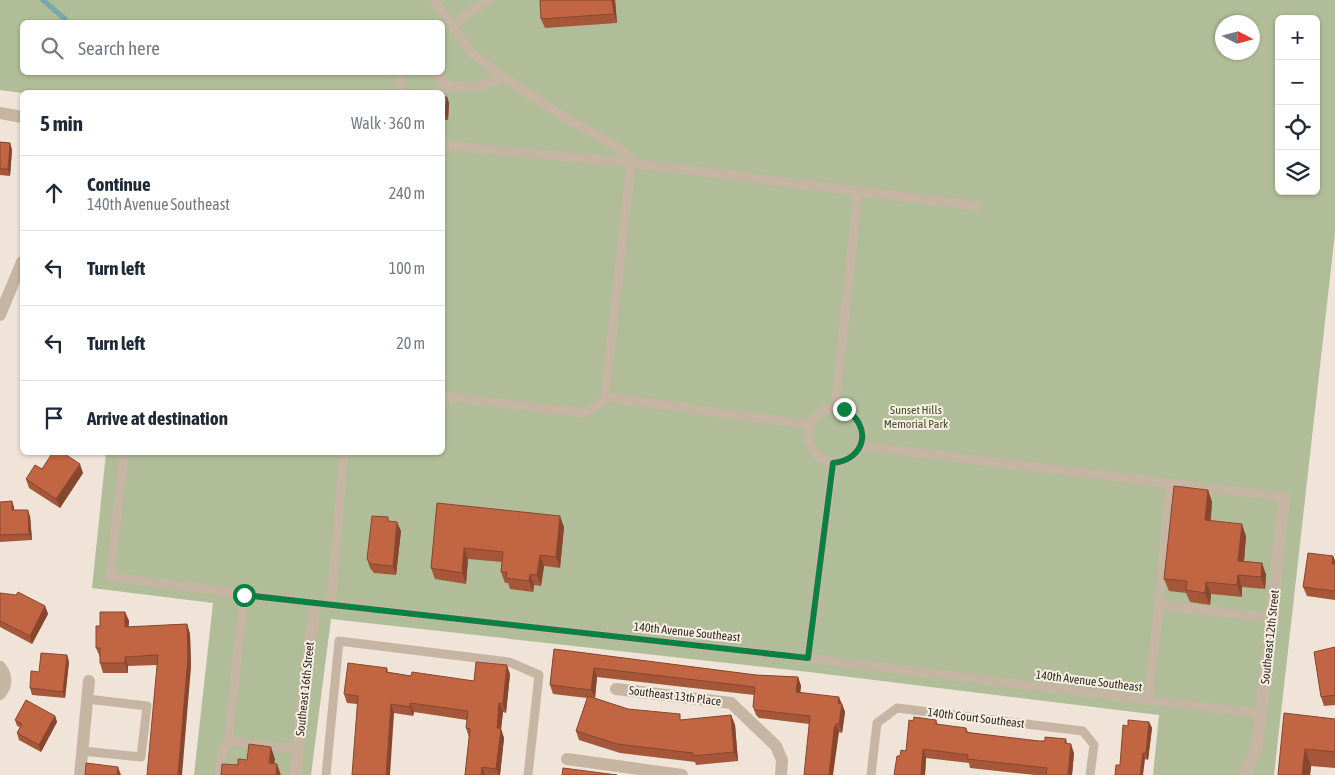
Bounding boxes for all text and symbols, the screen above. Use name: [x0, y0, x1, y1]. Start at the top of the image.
north arrow: [1215, 15, 1260, 60]
map controls: [1275, 15, 1320, 195]
button: +: [1275, 15, 1320, 60]
search box: [20, 20, 445, 75]
icon: search: [38, 34, 66, 62]
text: Search here: [78, 37, 160, 59]
button: −: [1275, 60, 1320, 105]
button: locate: [1275, 105, 1320, 150]
text: 5 min: [40, 111, 83, 135]
text: Walk · 360 m: [351, 114, 425, 132]
button: layers: [1275, 150, 1320, 195]
text: Continue: [87, 173, 151, 195]
icon: ahead: [40, 179, 68, 207]
text: 240 m: [389, 184, 425, 202]
text: 140th Avenue Southeast: [87, 195, 230, 213]
icon: left: [40, 254, 68, 282]
text: Turn left: [87, 257, 145, 279]
text: 100 m: [389, 259, 425, 277]
icon: left: [40, 329, 68, 357]
text: Turn left: [87, 332, 145, 354]
text: 20 m: [396, 334, 425, 352]
route end: [833, 398, 856, 421]
park label: Sunset Hills Memorial Park: [884, 403, 949, 431]
icon: arrive: [40, 404, 68, 432]
text: Arrive at destination: [87, 407, 228, 429]
route start: [233, 584, 256, 607]
street label: Southeast 12th Street: [1258, 589, 1282, 685]
street label: 140th Avenue Southeast: [633, 619, 742, 645]
street label: Southeast 16th Street: [293, 641, 317, 737]
street label: 140th Avenue Southeast: [1035, 668, 1144, 695]
street label: Southeast 13th Place: [628, 683, 722, 709]
street label: 140th Court Southeast: [927, 705, 1026, 731]

